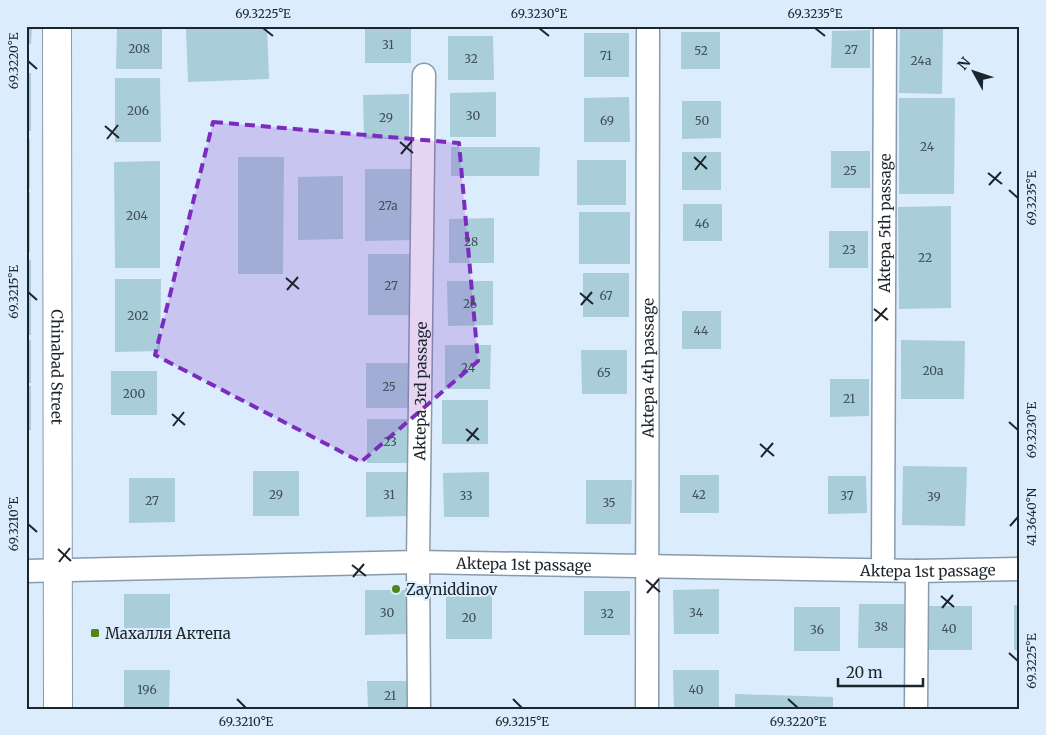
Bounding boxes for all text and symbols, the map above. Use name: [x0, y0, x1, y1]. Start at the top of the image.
text: 69.3225°E: [235, 6, 291, 21]
text: 69.3230°E: [511, 6, 568, 21]
text: 69.3235°E: [788, 6, 843, 21]
text: 69.3220°E: [6, 32, 21, 89]
house number: 31: [382, 37, 394, 52]
house number: 208: [128, 41, 150, 56]
house number: 27: [844, 42, 858, 57]
house number: 52: [694, 43, 708, 58]
house number: 71: [600, 48, 613, 63]
north arrow: [948, 48, 998, 98]
house number: 32: [464, 51, 478, 66]
house number: 24a: [911, 53, 932, 68]
text: N: [954, 54, 974, 74]
house number: 206: [127, 103, 149, 118]
house number: 30: [466, 108, 480, 123]
house number: 29: [379, 110, 393, 125]
house number: 69: [600, 113, 614, 128]
house number: 50: [695, 113, 710, 128]
house number: 24: [920, 139, 935, 154]
street label: Aktepa 5th passage: [875, 153, 894, 294]
house number: 25: [843, 163, 857, 178]
text: 69.3235°E: [1024, 170, 1039, 225]
house number: 27a: [378, 198, 398, 213]
house number: 204: [126, 208, 149, 223]
house number: 46: [695, 216, 709, 231]
house number: 28: [464, 234, 478, 249]
house number: 23: [842, 242, 856, 257]
house number: 22: [918, 250, 932, 265]
text: 69.3215°E: [6, 265, 21, 319]
house number: 27: [384, 278, 398, 293]
house number: 67: [599, 288, 613, 303]
house number: 26: [463, 296, 477, 311]
street label: Aktepa 4th passage: [638, 298, 657, 439]
house number: 202: [127, 308, 149, 323]
street label: Chinabad Street: [48, 309, 67, 425]
street label: Aktepa 3rd passage: [410, 321, 430, 462]
house number: 44: [694, 323, 709, 338]
house number: 24: [461, 360, 476, 375]
house number: 20a: [922, 363, 944, 378]
house number: 65: [597, 365, 611, 380]
house number: 25: [382, 379, 396, 394]
house number: 200: [123, 386, 145, 401]
house number: 21: [843, 391, 856, 406]
text: 69.3230°E: [1024, 401, 1039, 458]
house number: 23: [383, 434, 397, 449]
house number: 29: [269, 487, 283, 502]
house number: 31: [383, 487, 395, 502]
house number: 42: [692, 487, 706, 502]
text: 41.3640°N: [1024, 487, 1039, 546]
house number: 33: [459, 488, 473, 503]
house number: 37: [840, 488, 854, 503]
house number: 39: [927, 489, 941, 504]
house number: 27: [145, 493, 159, 508]
house number: 35: [602, 495, 616, 510]
text: 69.3210°E: [6, 496, 21, 551]
street label: Aktepa 1st passage: [455, 553, 592, 575]
street label: Aktepa 1st passage: [859, 560, 996, 581]
place label: Zayniddinov: [406, 580, 498, 599]
marker: Zayniddinov: [390, 583, 402, 595]
house number: 30: [380, 605, 394, 620]
house number: 34: [689, 605, 704, 620]
house number: 32: [600, 606, 614, 621]
house number: 20: [462, 610, 477, 625]
house number: 38: [874, 619, 888, 634]
house number: 40: [942, 621, 957, 636]
house number: 36: [810, 622, 824, 637]
place label: Махалля Актепа: [105, 624, 231, 643]
marker: Махалля Актепа: [89, 627, 101, 639]
text: 69.3225°E: [1024, 633, 1039, 689]
scale bar: [838, 655, 924, 687]
text: 20 m: [846, 663, 883, 682]
house number: 196: [137, 682, 157, 697]
house number: 40: [689, 682, 704, 697]
house number: 21: [384, 688, 397, 703]
text: 69.3210°E: [219, 714, 274, 729]
text: 69.3215°E: [495, 714, 549, 729]
text: 69.3220°E: [770, 714, 827, 729]

